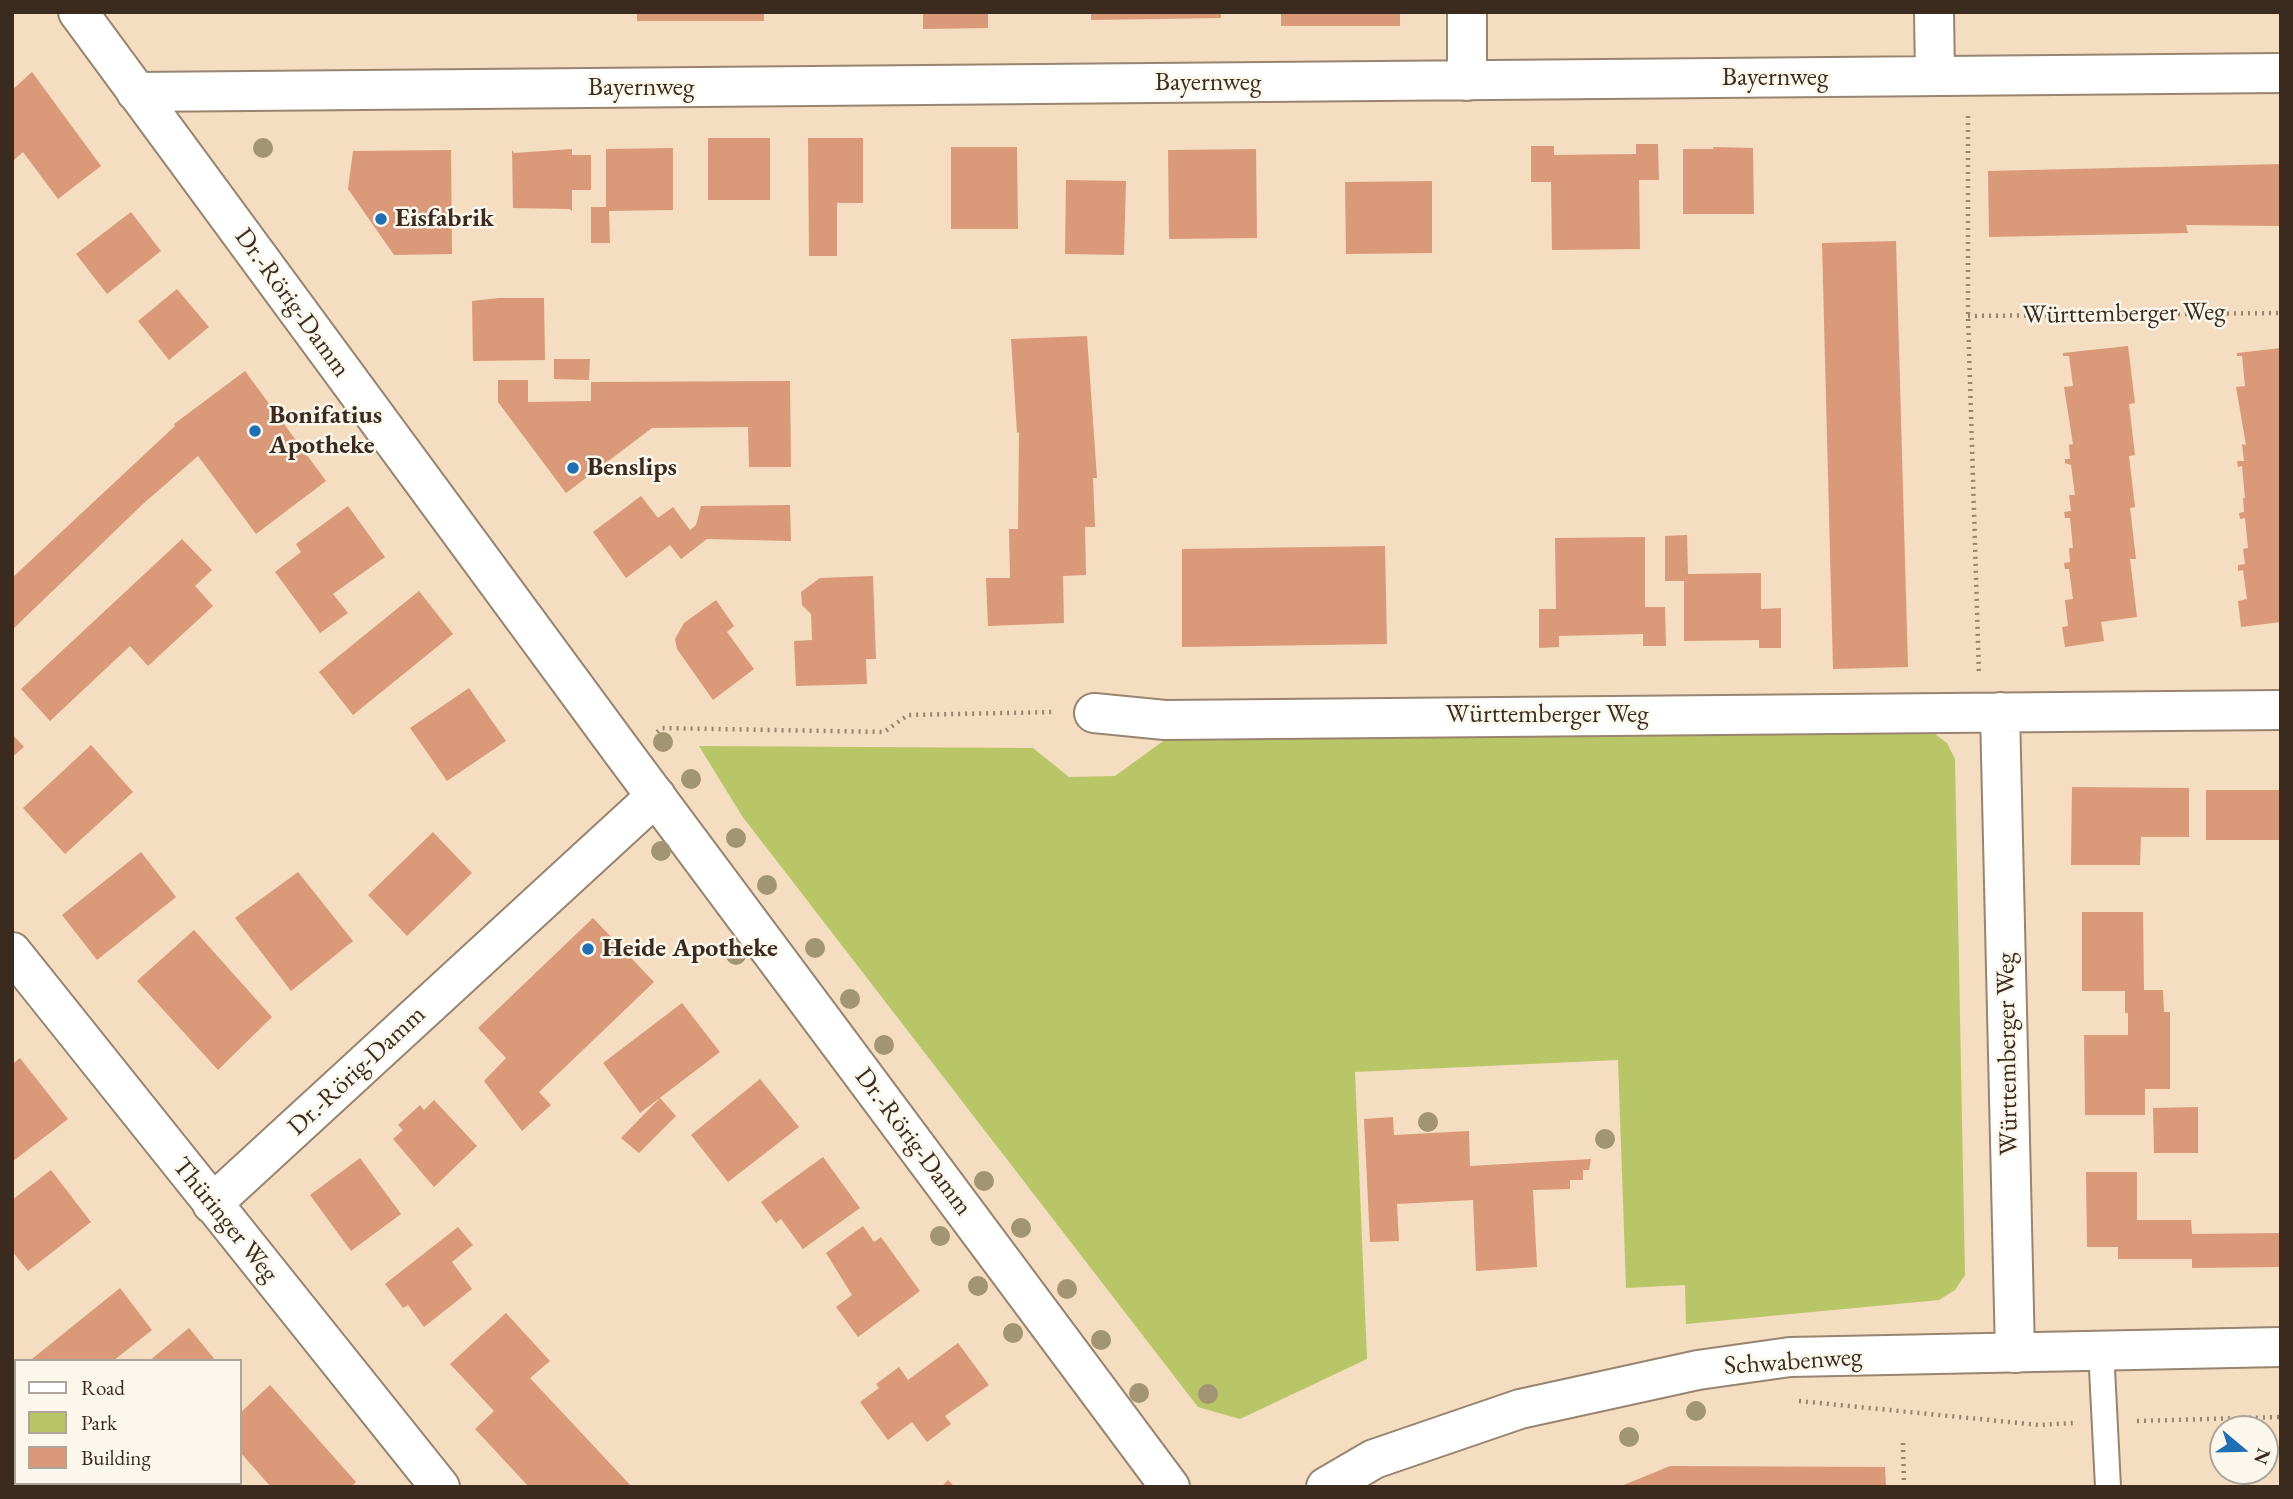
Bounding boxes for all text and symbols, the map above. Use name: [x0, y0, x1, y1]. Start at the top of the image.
street label: Bayernweg: [1722, 62, 1828, 94]
street label: Bayernweg: [1155, 67, 1261, 99]
street label: Bayernweg: [588, 72, 694, 104]
place label: Eisfabrik: [395, 203, 494, 235]
marker: Eisfabrik: [373, 211, 389, 227]
street label: Dr.-Rörig-Damm: [227, 222, 357, 384]
street label: Württemberger Weg: [2022, 297, 2226, 331]
place label: Bonifatius Apotheke: [269, 400, 382, 462]
marker: Bonifatius Apotheke: [247, 423, 263, 439]
place label: Benslips: [587, 452, 677, 484]
marker: Benslips: [565, 460, 581, 476]
street label: Württemberger Weg: [1445, 699, 1649, 731]
place label: Heide Apotheke: [602, 933, 778, 965]
marker: Heide Apotheke: [580, 941, 596, 957]
street label: Württemberger Weg: [1991, 952, 2025, 1156]
street label: Dr.-Rörig-Damm: [282, 999, 432, 1143]
street label: Dr.-Rörig-Damm: [847, 1062, 979, 1222]
street label: Thüringer Weg: [165, 1151, 285, 1289]
street label: Schwabenweg: [1723, 1342, 1863, 1382]
legend: [14, 1359, 242, 1485]
text: Road: [81, 1374, 125, 1401]
text: Park: [81, 1409, 117, 1436]
north arrow: [2209, 1415, 2279, 1485]
text: Building: [81, 1444, 151, 1471]
text: N: [2248, 1445, 2277, 1468]

